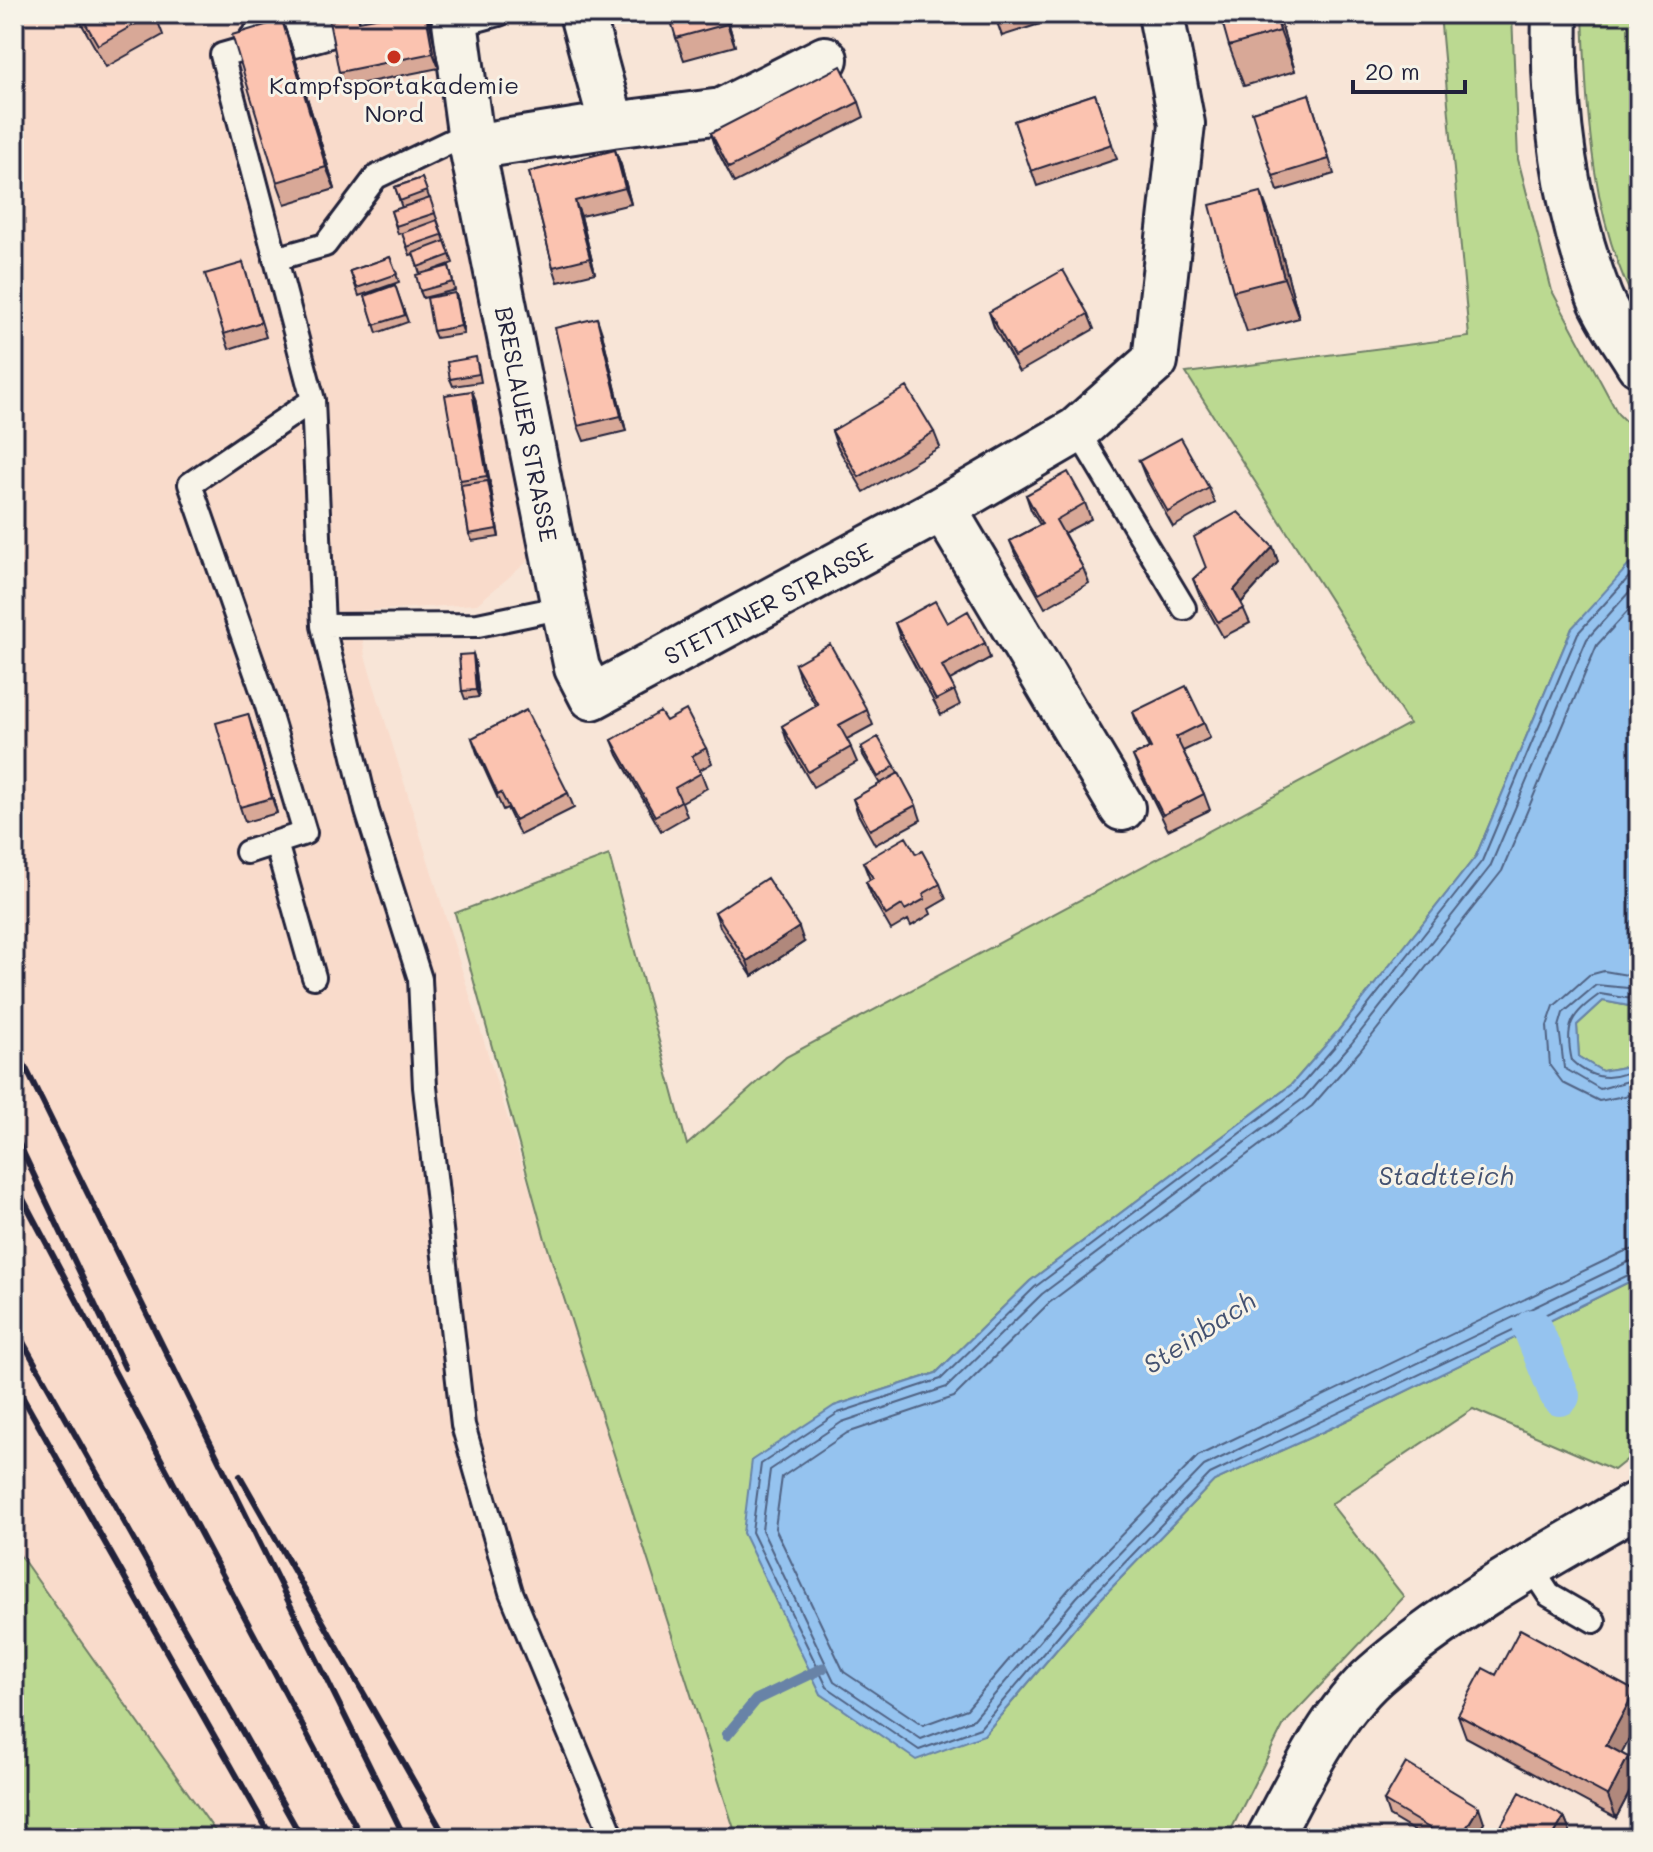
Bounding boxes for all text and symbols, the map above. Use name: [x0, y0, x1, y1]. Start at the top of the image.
scale bar: [1353, 44, 1465, 94]
marker: Kampfsportakademie Nord: [385, 48, 403, 66]
text: 20 m: [1365, 55, 1420, 86]
place label: Kampfsportakademie Nord: [269, 69, 519, 128]
street label: BRESLAUER STRASSE: [489, 304, 565, 544]
street label: STETTINER STRASSE: [658, 535, 878, 671]
water label: Stadtteich: [1378, 1158, 1514, 1192]
water label: Steinbach: [1136, 1283, 1262, 1381]

